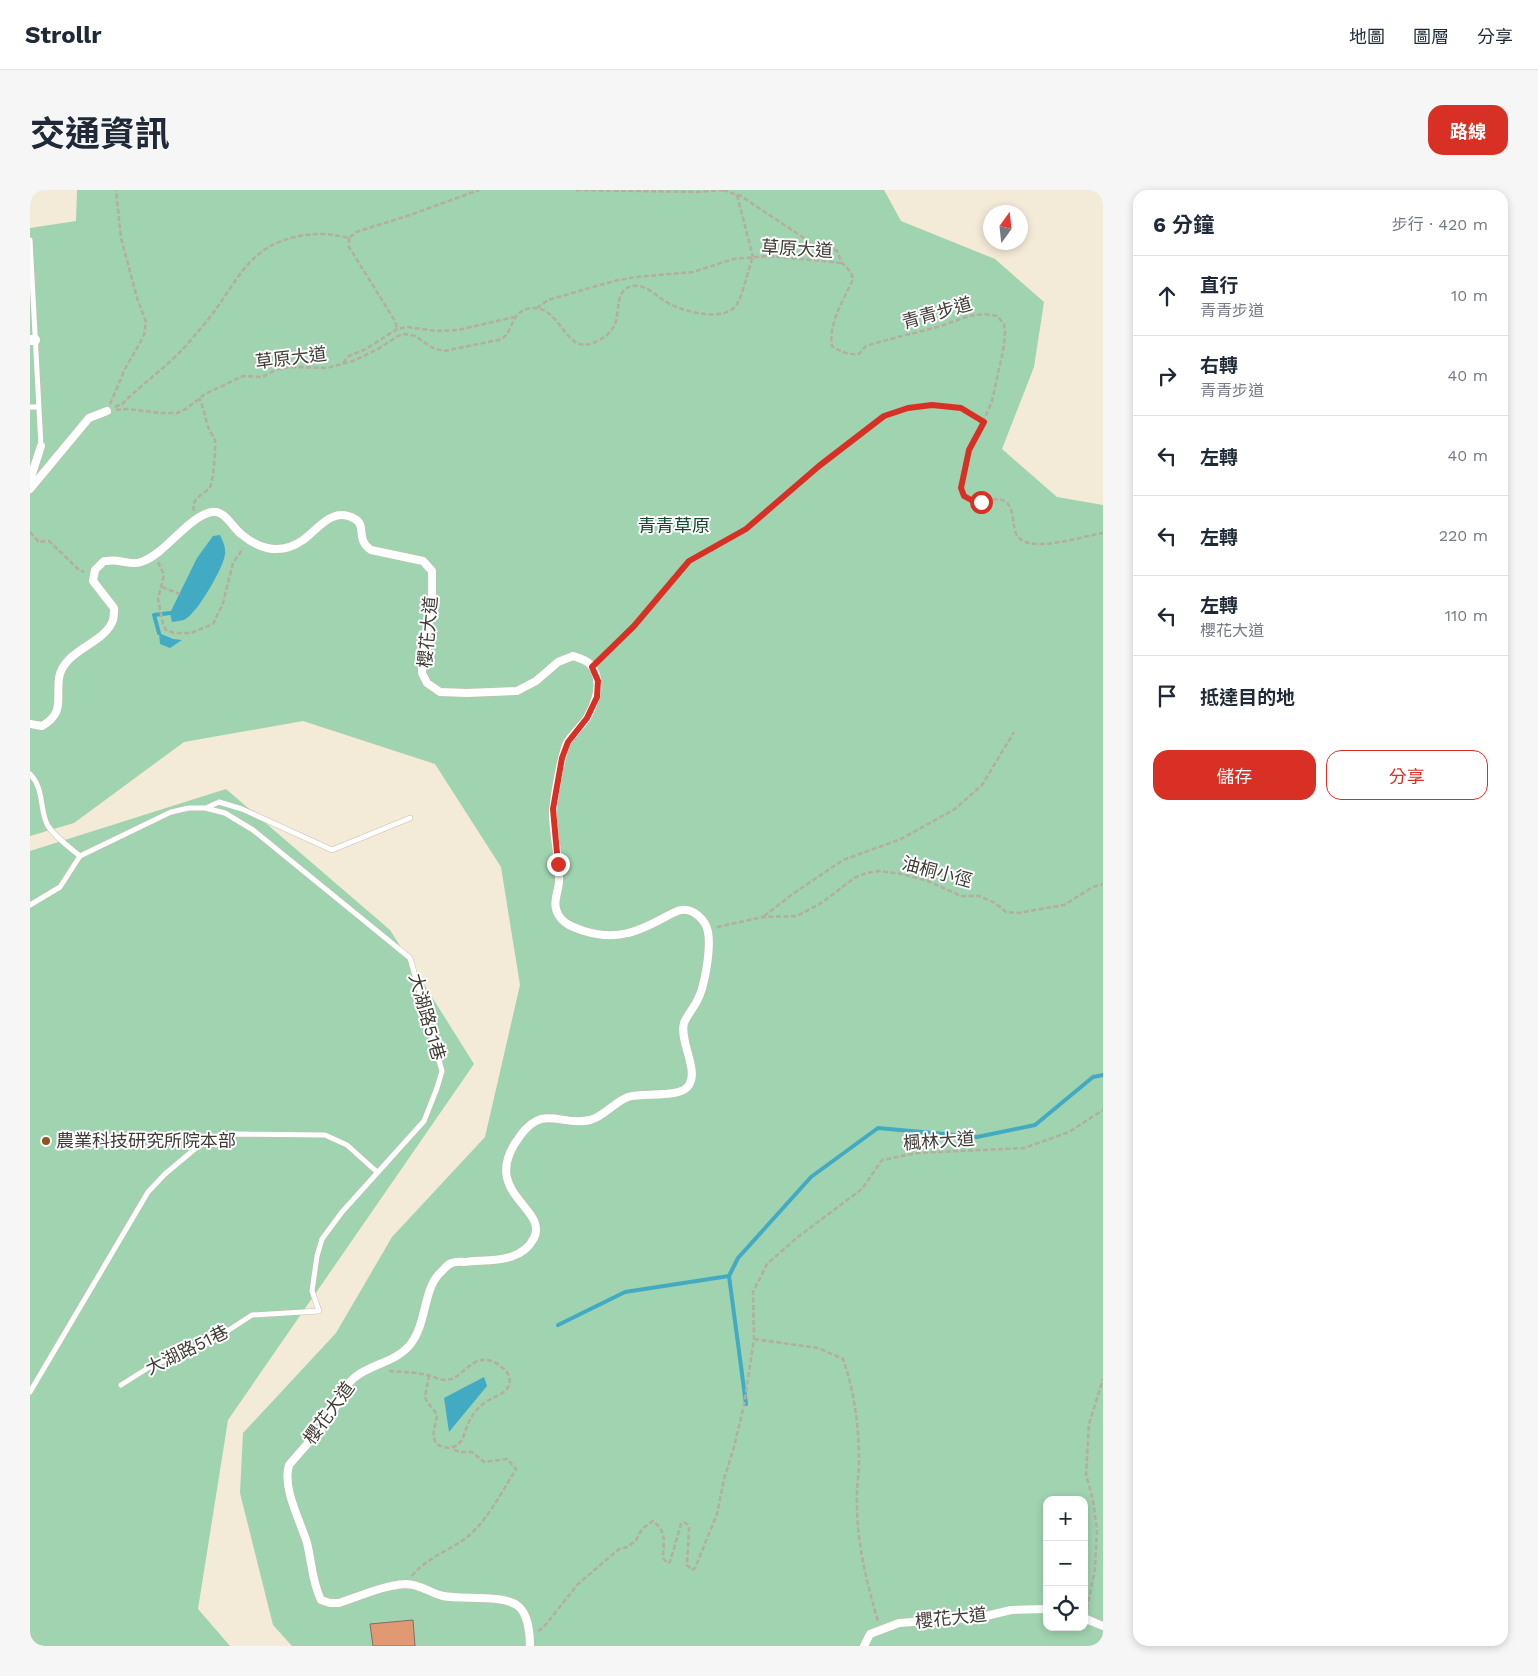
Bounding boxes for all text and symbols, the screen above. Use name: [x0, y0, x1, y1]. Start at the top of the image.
text: Strollr: [25, 21, 102, 49]
text: 地圖: [1349, 26, 1385, 47]
text: 圖層: [1413, 26, 1449, 47]
text: 分享: [1477, 26, 1513, 47]
button: 路線: [1428, 105, 1508, 155]
text: 交通資訊: [30, 113, 170, 155]
north arrow: [983, 205, 1028, 250]
text: 6 分鐘: [1153, 212, 1214, 237]
text: 步行 · 420 m: [1392, 215, 1488, 234]
street label: 草原大道: [761, 236, 834, 261]
text: 直行: [1200, 274, 1238, 297]
icon: ahead: [1153, 282, 1181, 310]
text: 10 m: [1451, 286, 1488, 305]
street label: 青青步道: [899, 293, 974, 333]
text: 青青步道: [1200, 301, 1264, 320]
street label: 草原大道: [254, 343, 328, 372]
text: 右轉: [1200, 354, 1238, 377]
icon: right: [1153, 362, 1181, 390]
text: 40 m: [1448, 366, 1488, 385]
text: 青青步道: [1200, 381, 1264, 400]
icon: left: [1153, 442, 1181, 470]
text: 左轉: [1200, 446, 1238, 469]
text: 40 m: [1448, 446, 1488, 465]
route start: [970, 491, 993, 514]
park label: 青青草原: [638, 515, 710, 536]
icon: left: [1153, 522, 1181, 550]
text: 左轉: [1200, 526, 1238, 549]
text: 220 m: [1439, 526, 1488, 545]
text: 左轉: [1200, 594, 1238, 617]
street label: 櫻花大道: [414, 595, 441, 669]
icon: left: [1153, 602, 1181, 630]
text: 110 m: [1445, 606, 1488, 625]
text: 櫻花大道: [1200, 621, 1264, 640]
icon: arrive: [1153, 682, 1181, 710]
text: 抵達目的地: [1200, 686, 1295, 709]
button: 儲存: [1153, 750, 1316, 800]
button: 分享: [1326, 750, 1488, 800]
street label: 油桐小徑: [900, 852, 975, 891]
route end: [547, 853, 570, 876]
street label: 大湖路51巷: [405, 971, 450, 1063]
street label: 楓林大道: [902, 1128, 976, 1153]
place label: 農業科技研究所院本部: [56, 1130, 236, 1151]
marker: 農業科技研究所院本部: [40, 1135, 52, 1147]
street label: 大湖路51巷: [142, 1320, 232, 1379]
street label: 櫻花大道: [299, 1377, 358, 1448]
map controls: [1043, 1496, 1088, 1631]
button: +: [1043, 1496, 1088, 1541]
button: −: [1043, 1541, 1088, 1586]
button: locate: [1043, 1586, 1088, 1631]
street label: 櫻花大道: [914, 1603, 988, 1632]

